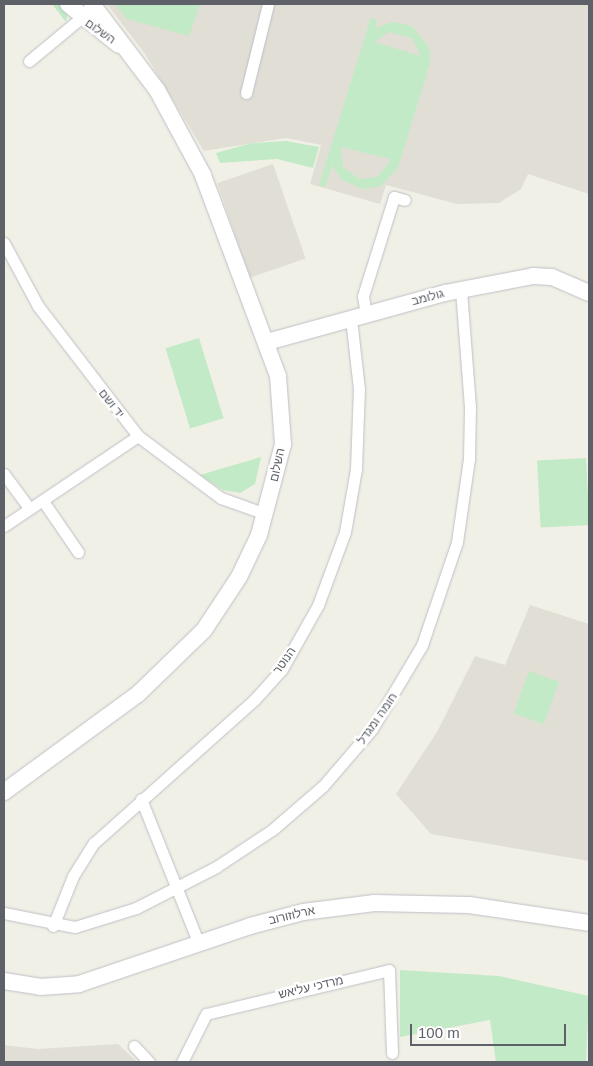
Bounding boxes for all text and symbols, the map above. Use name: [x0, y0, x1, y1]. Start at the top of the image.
street label: השלום: [82, 16, 118, 48]
street label: גולומב: [410, 287, 446, 309]
street label: יד ושם: [95, 387, 127, 421]
street label: השלום: [267, 447, 289, 483]
street label: הנוטר: [271, 645, 299, 677]
street label: חומה ומגדל: [355, 690, 401, 748]
street label: ארלוזורוב: [267, 904, 317, 928]
street label: מרדכי עליאש: [277, 974, 345, 1002]
scale bar: [413, 1014, 569, 1046]
text: 100 m: [418, 1024, 460, 1041]

